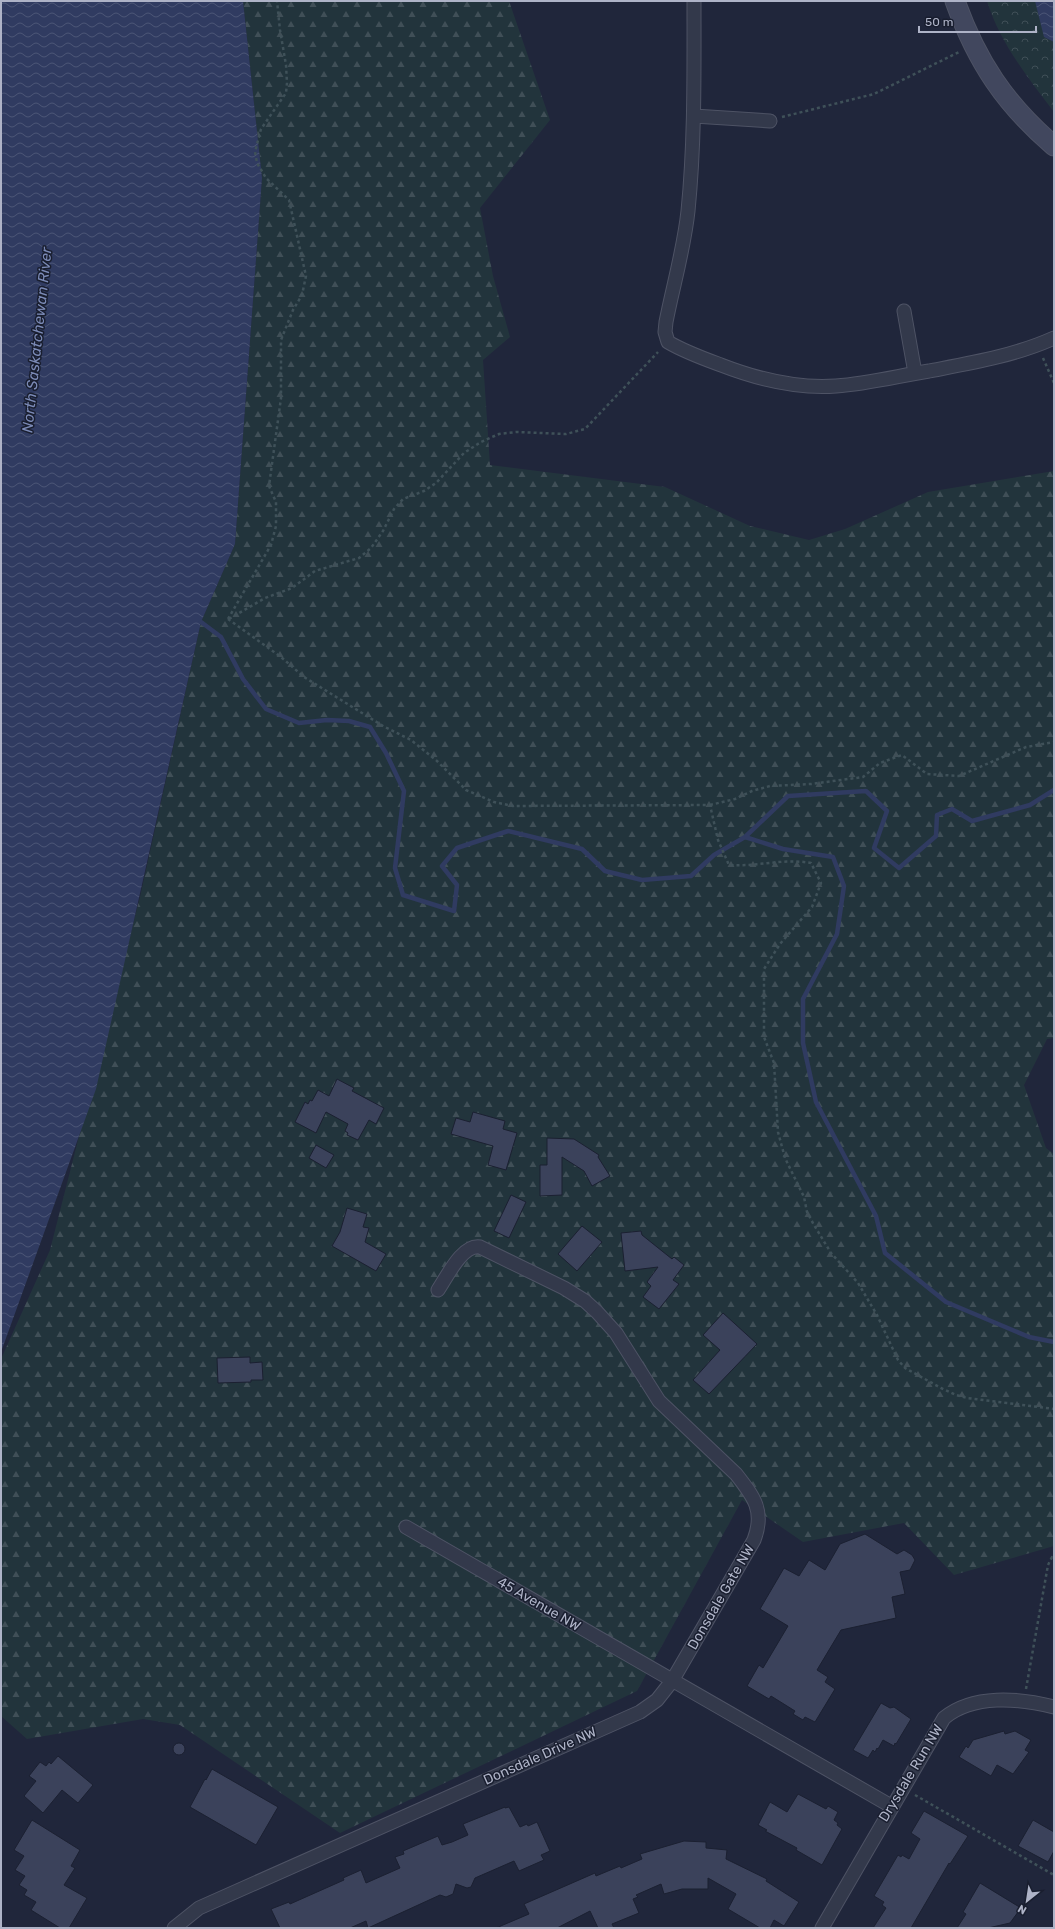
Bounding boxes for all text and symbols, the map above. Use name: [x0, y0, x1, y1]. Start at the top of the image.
scale bar: [919, 8, 1036, 34]
text: 50 m: [925, 15, 953, 29]
water label: North Saskatchewan River: [18, 245, 56, 434]
street label: Donsdale Gate NW: [684, 1541, 758, 1653]
street label: 45 Avenue NW: [494, 1573, 584, 1635]
street label: Drysdale Run NW: [875, 1721, 947, 1825]
street label: Donsdale Drive NW: [481, 1723, 599, 1789]
north arrow: [1007, 1881, 1047, 1921]
text: N: [1016, 1902, 1029, 1917]

